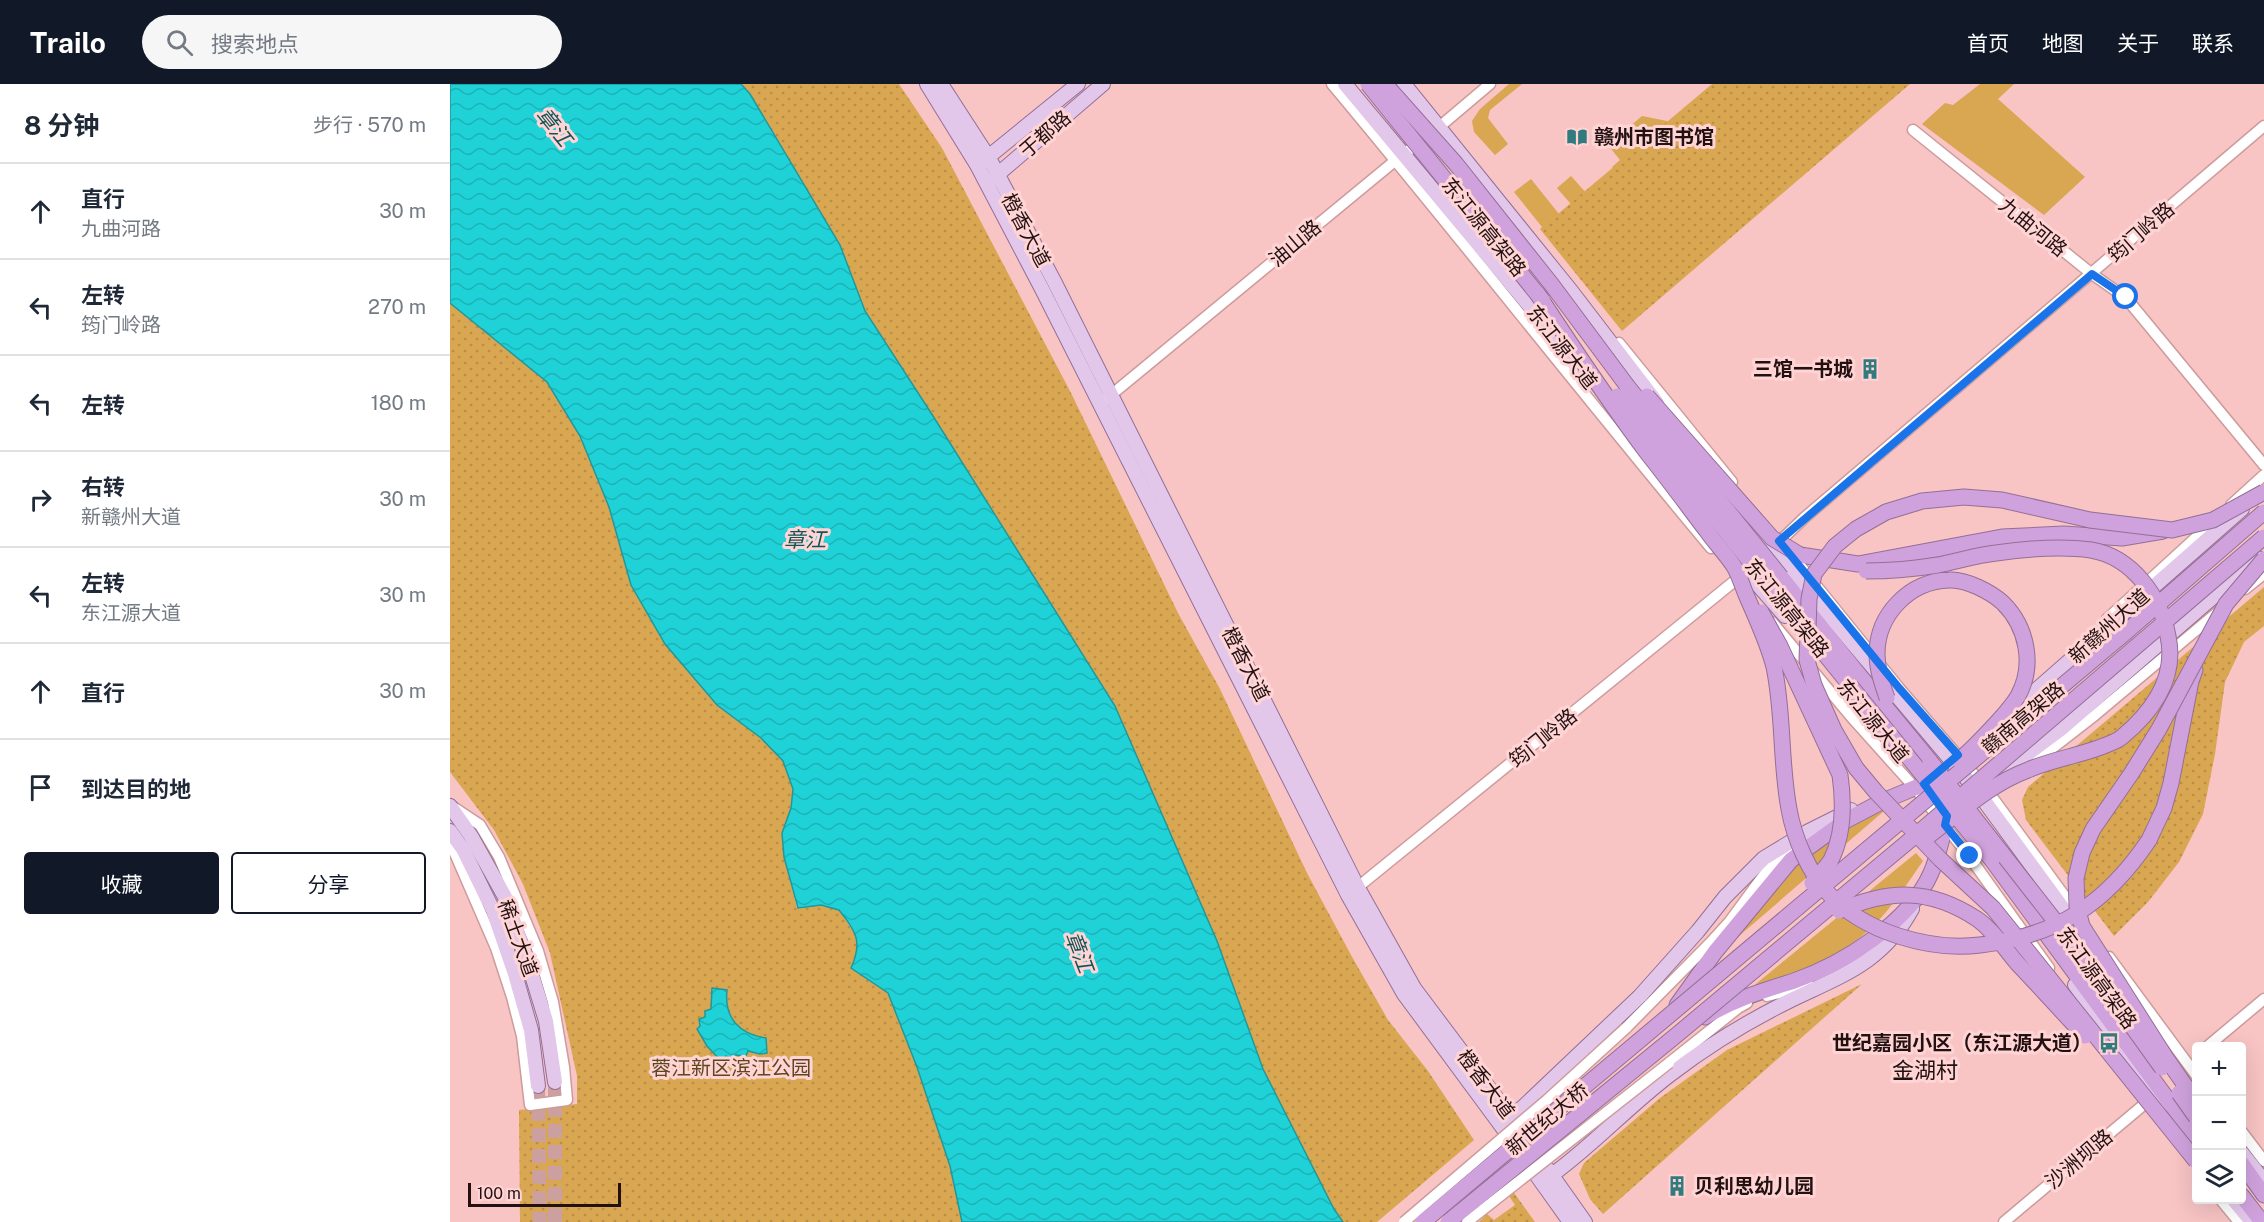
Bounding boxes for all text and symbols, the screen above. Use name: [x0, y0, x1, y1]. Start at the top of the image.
search box: [142, 15, 562, 69]
text: Trailo: [30, 26, 106, 59]
icon: search: [163, 26, 196, 59]
text: 搜索地点: [211, 31, 299, 57]
text: 首页: [1967, 31, 2009, 56]
text: 地图: [2042, 31, 2084, 56]
text: 关于: [2117, 31, 2159, 56]
text: 联系: [2192, 31, 2234, 56]
water label: 章江: [531, 102, 579, 152]
street label: 于都路: [1014, 105, 1076, 163]
text: 8 分钟: [24, 110, 99, 141]
text: 步行 · 570 m: [313, 113, 426, 137]
library icon: 赣州市图书馆: [1565, 125, 1589, 149]
place label: 赣州市图书馆: [1594, 125, 1714, 149]
street label: 东江源高架路: [1437, 173, 1531, 281]
text: 直行: [81, 186, 125, 212]
street label: 橙香大道: [997, 189, 1055, 271]
street label: 九曲河路: [1994, 193, 2072, 261]
icon: ahead: [24, 195, 57, 228]
street label: 筠门岭路: [2103, 197, 2179, 267]
text: 30 m: [379, 199, 426, 223]
street label: 油山路: [1264, 215, 1326, 271]
text: 九曲河路: [81, 217, 161, 241]
text: 左转: [81, 282, 125, 308]
route start: [2112, 283, 2138, 309]
icon: left: [24, 291, 57, 324]
text: 270 m: [368, 295, 426, 319]
street label: 东江源大道: [1522, 300, 1602, 394]
text: 筠门岭路: [81, 313, 161, 337]
place label: 三馆一书城: [1753, 357, 1853, 381]
building icon: 三馆一书城: [1858, 357, 1882, 381]
icon: left: [24, 387, 57, 420]
text: 180 m: [371, 391, 426, 415]
text: 左转: [81, 392, 125, 418]
text: 右转: [81, 474, 125, 500]
icon: right: [24, 483, 57, 516]
text: 30 m: [379, 487, 426, 511]
text: 新赣州大道: [81, 505, 181, 529]
water label: 章江: [784, 527, 828, 552]
street label: 东江源高架路: [1740, 554, 1834, 662]
text: 左转: [81, 570, 125, 596]
icon: left: [24, 579, 57, 612]
text: 30 m: [379, 583, 426, 607]
street label: 新赣州大道: [2064, 584, 2154, 668]
text: 东江源大道: [81, 601, 181, 625]
street label: 橙香大道: [1217, 623, 1275, 705]
icon: ahead: [24, 675, 57, 708]
street label: 东江源大道: [1832, 675, 1914, 767]
street label: 赣南高架路: [1977, 677, 2069, 759]
text: 30 m: [379, 679, 426, 703]
text: 直行: [81, 680, 125, 706]
street label: 筠门岭路: [1504, 704, 1582, 772]
icon: arrive: [24, 771, 57, 804]
text: 到达目的地: [81, 776, 191, 802]
route end: [1956, 842, 1982, 868]
button: 收藏: [24, 852, 219, 914]
button: 分享: [231, 852, 426, 914]
street label: 稀土大道: [493, 896, 543, 980]
street label: 东江源高架路: [2052, 922, 2142, 1034]
water label: 章江: [1060, 928, 1099, 978]
place label: 世纪嘉园小区（东江源大道）: [1832, 1031, 2092, 1055]
bus stop icon: 世纪嘉园小区（东江源大道）: [2097, 1031, 2121, 1055]
map controls: [2192, 1042, 2246, 1204]
button: +: [2192, 1042, 2246, 1096]
street label: 橙香大道: [1452, 1045, 1520, 1123]
park label: 蓉江新区滨江公园: [651, 1056, 811, 1080]
district label: 金湖村: [1892, 1057, 1958, 1083]
street label: 新世纪大桥: [1501, 1078, 1593, 1160]
button: −: [2192, 1096, 2246, 1150]
street label: 沙洲坝路: [2041, 1124, 2117, 1194]
button: layers: [2192, 1150, 2246, 1204]
building icon: 贝利思幼儿园: [1665, 1174, 1689, 1198]
place label: 贝利思幼儿园: [1694, 1174, 1814, 1198]
scale bar: [468, 1180, 621, 1208]
text: 100 m: [477, 1184, 521, 1203]

